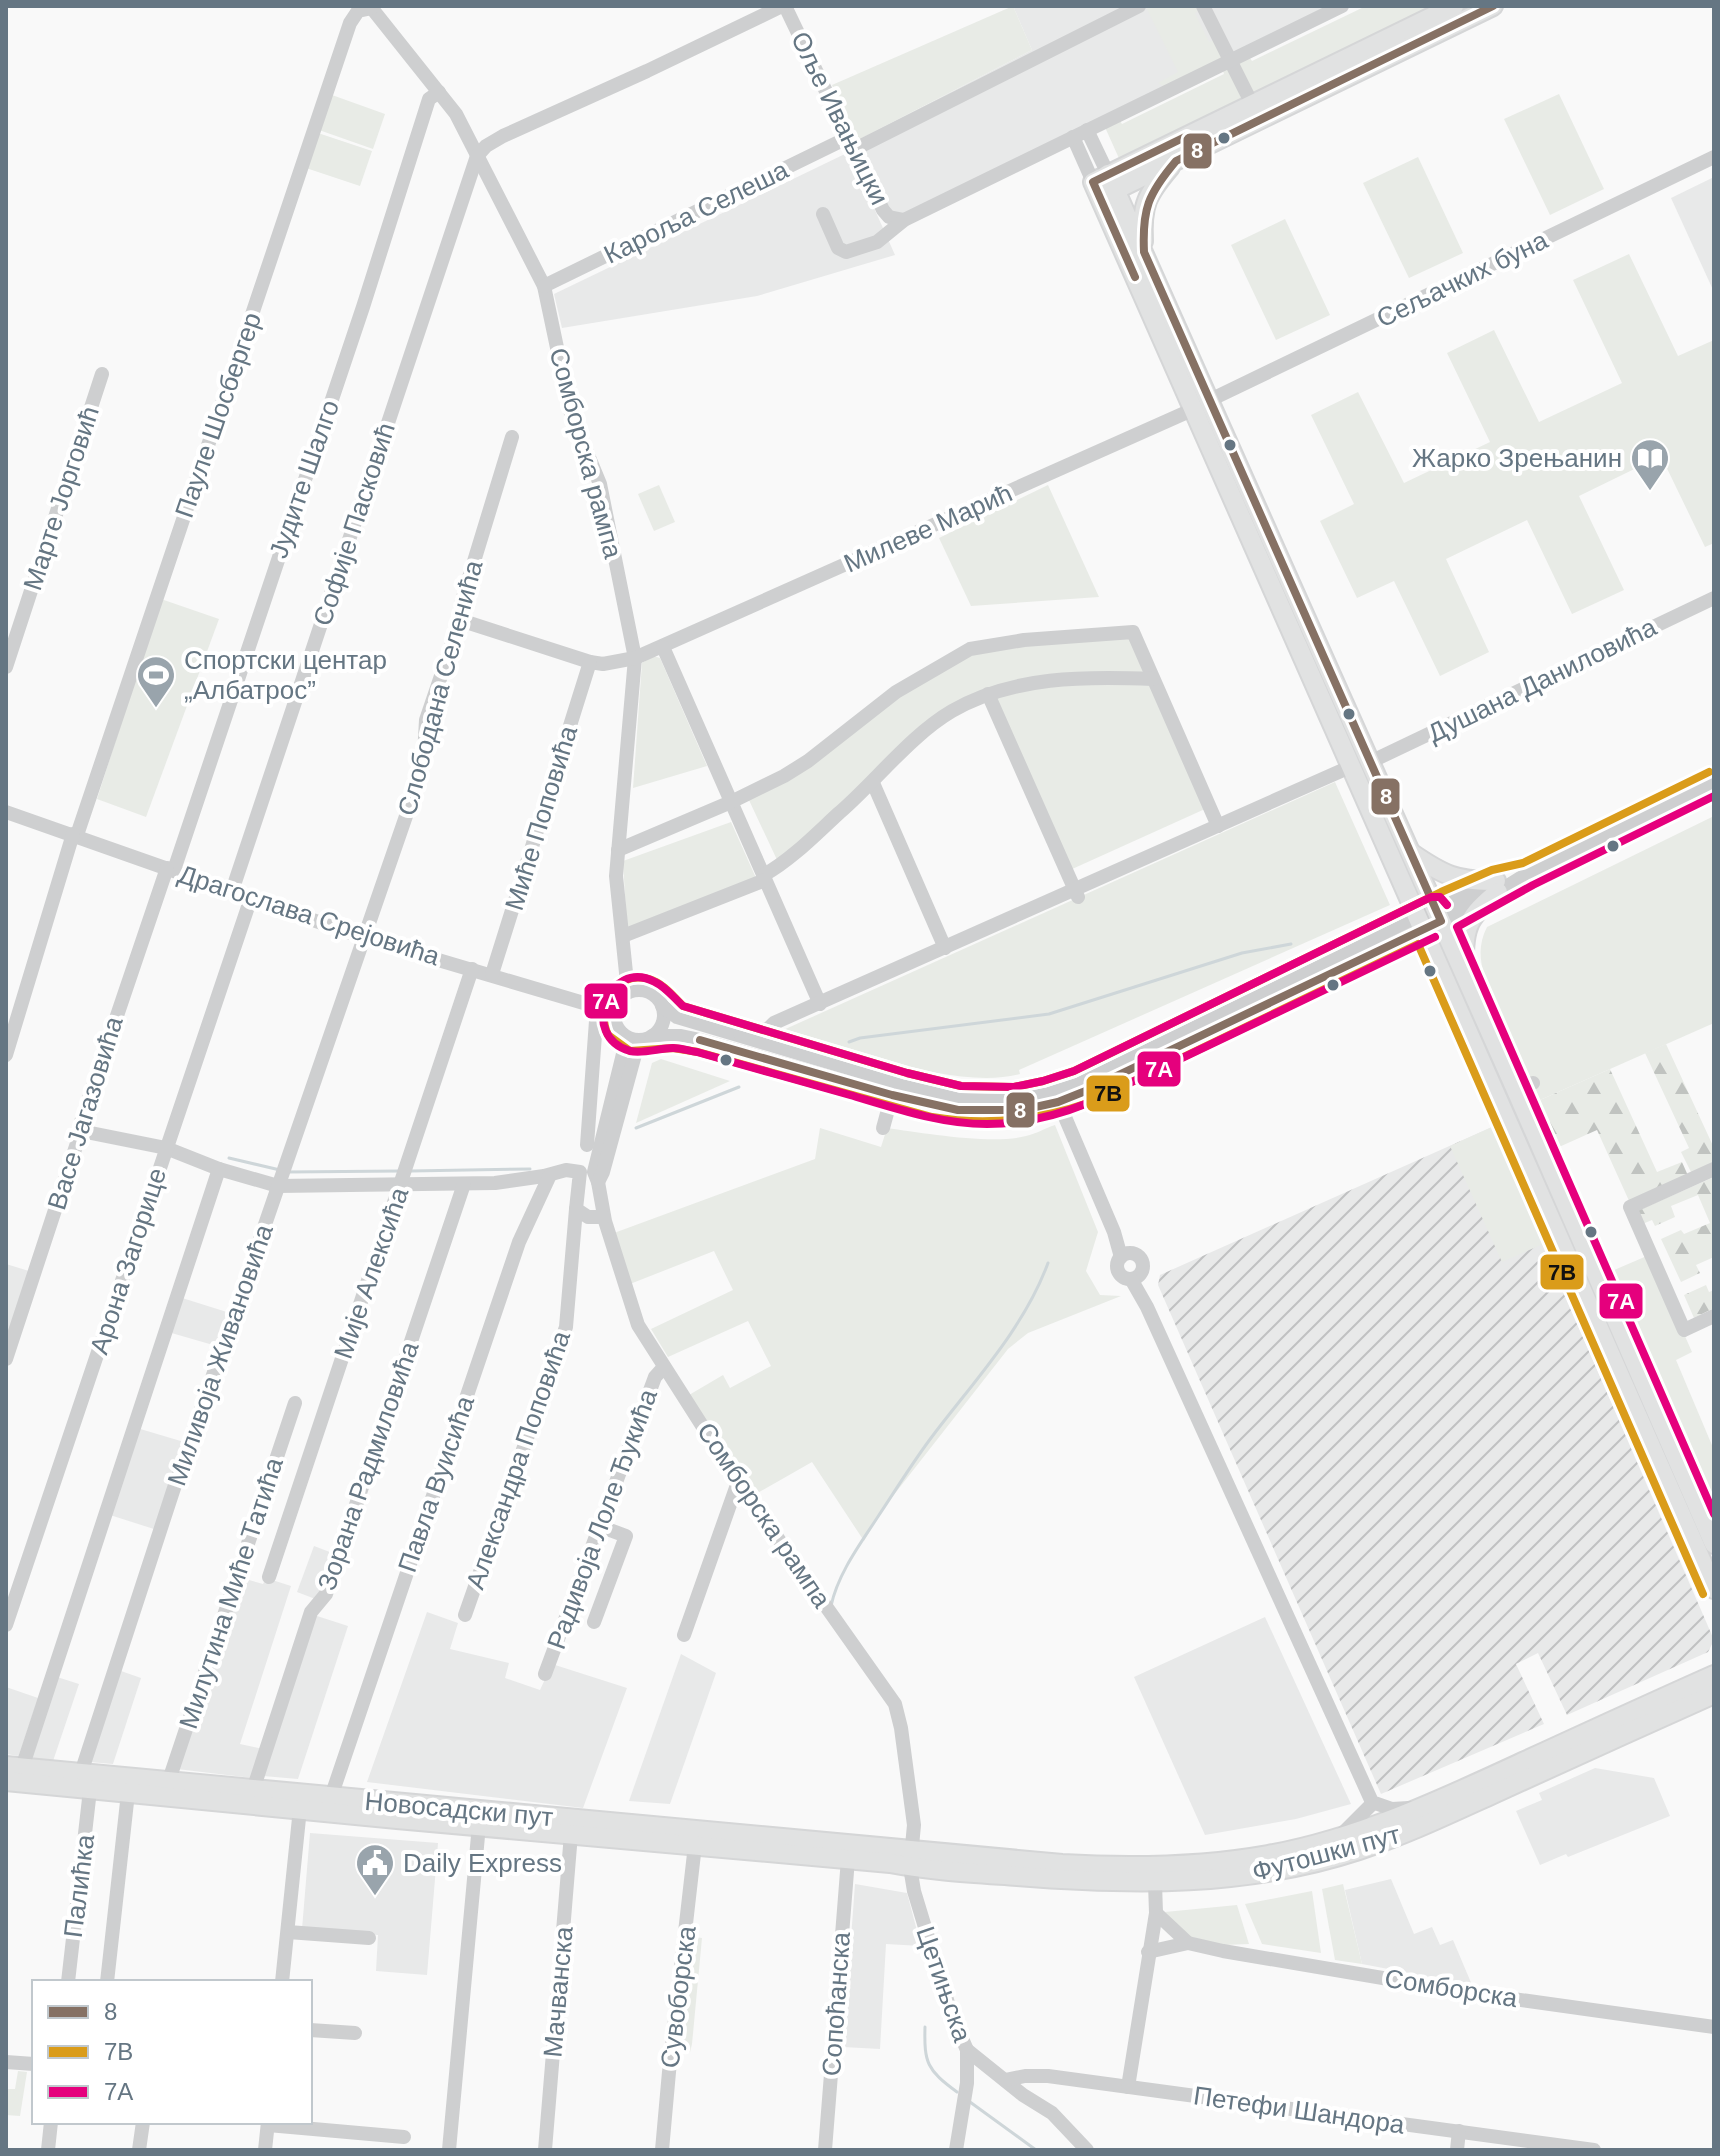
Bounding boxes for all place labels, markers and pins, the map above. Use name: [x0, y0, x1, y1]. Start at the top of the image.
unlabelled marker: [1216, 130, 1232, 146]
unlabelled marker: [1222, 437, 1238, 453]
library icon: Жарко Зрењанин: [1629, 437, 1671, 492]
place label: Жарко Зрењанин: [1412, 443, 1622, 473]
place label: Спортски центар „Албатрос”: [184, 645, 387, 705]
sports icon: Спортски центар „Албатрос”: [135, 654, 177, 709]
unlabelled marker: [1341, 706, 1357, 722]
unlabelled marker: [1605, 838, 1621, 854]
unlabelled marker: [1422, 963, 1438, 979]
unlabelled marker: [1325, 977, 1341, 993]
unlabelled marker: [718, 1052, 734, 1068]
unlabelled marker: [1583, 1224, 1599, 1240]
public building icon: Daily Express: [354, 1842, 396, 1897]
place label: Daily Express: [403, 1848, 562, 1878]

